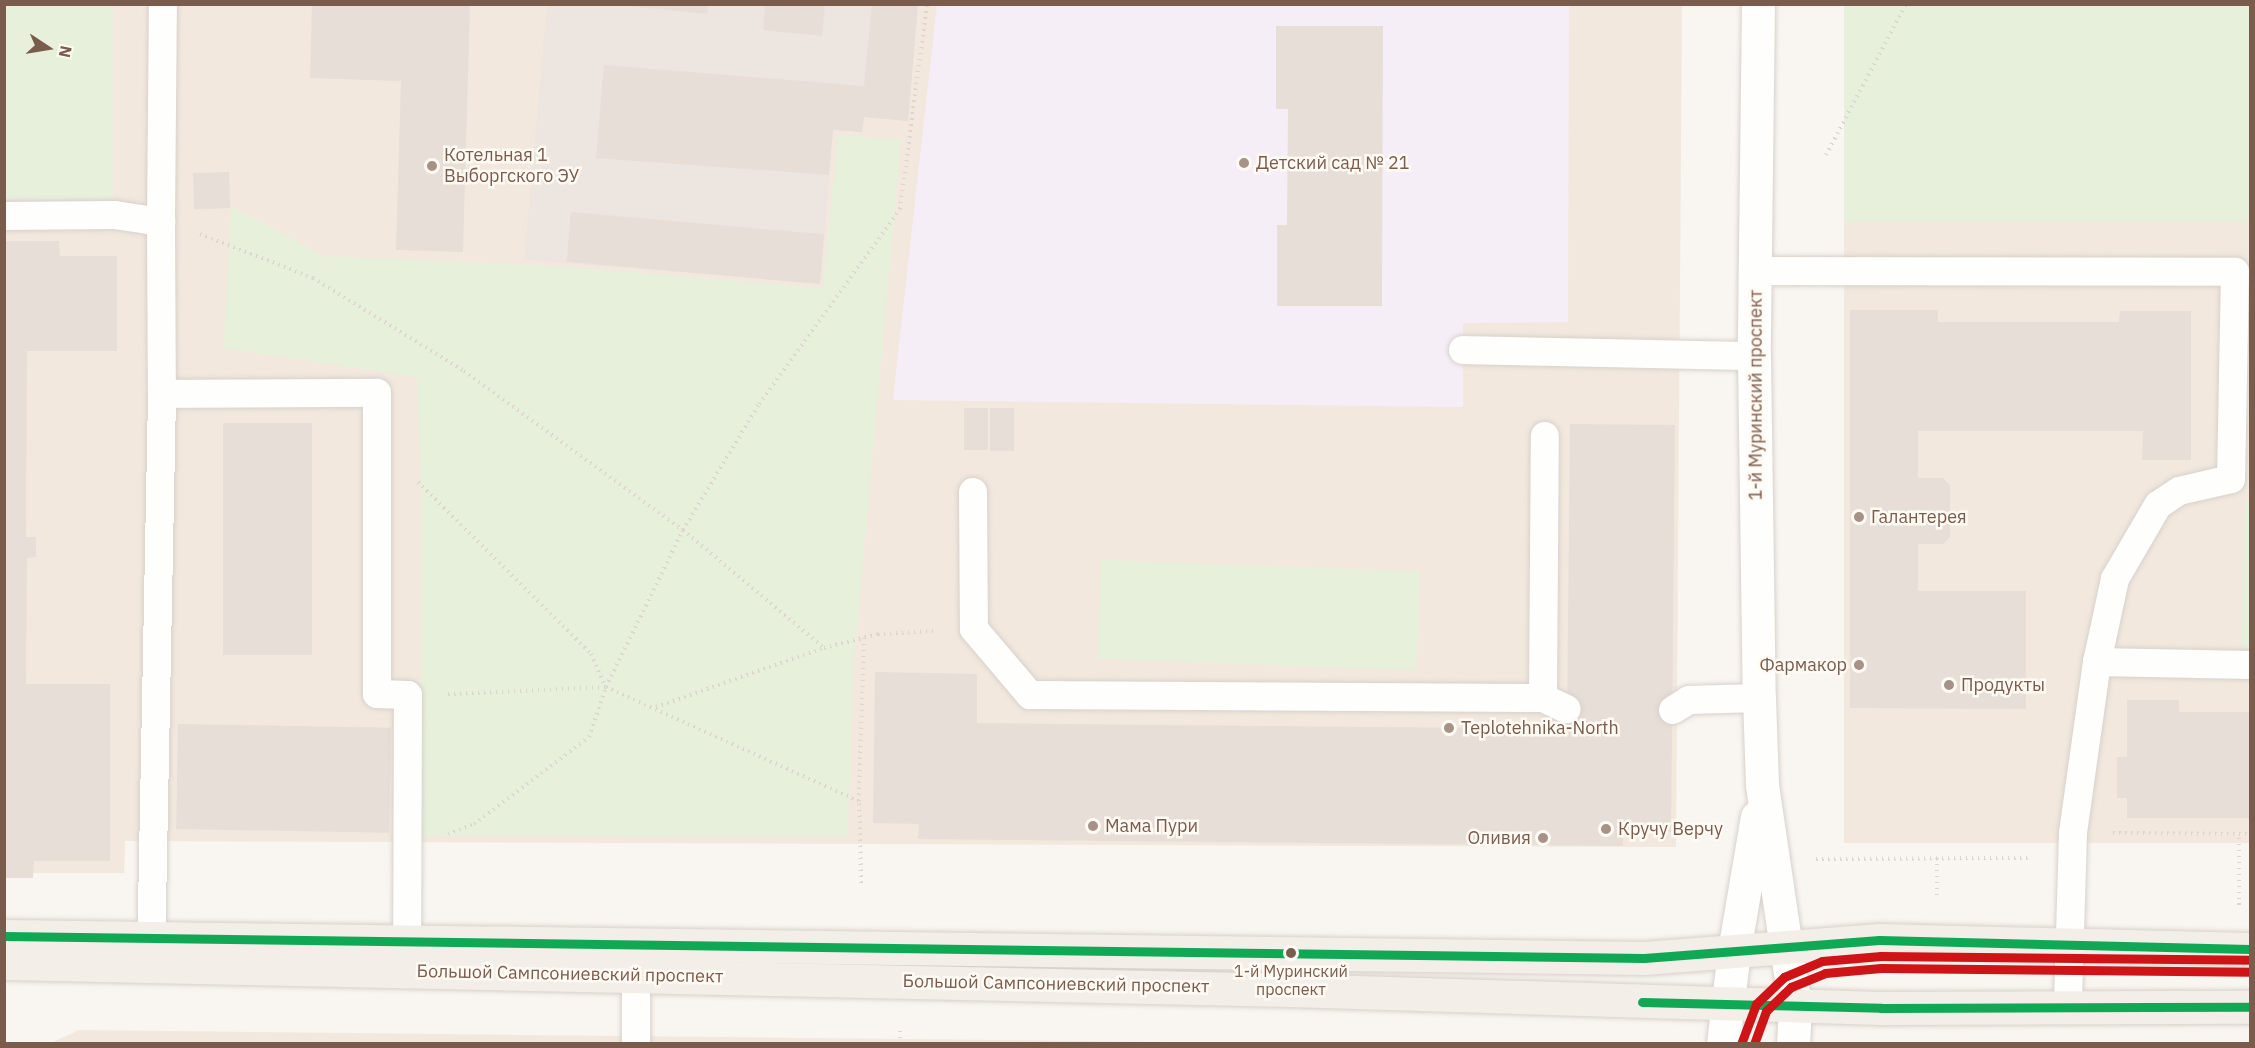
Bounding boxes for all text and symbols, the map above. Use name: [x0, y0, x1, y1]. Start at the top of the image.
north arrow: [18, 18, 78, 78]
text: N: [55, 44, 77, 59]
place label: Котельная 1 Выборгского ЭУ: [444, 145, 579, 188]
place label: Детский сад № 21: [1256, 152, 1410, 174]
marker: Детский сад № 21: [1237, 156, 1251, 170]
marker: Котельная 1 Выборгского ЭУ: [425, 159, 439, 173]
street label: 1-й Муринский проспект: [1745, 290, 1767, 500]
place label: Галантерея: [1871, 506, 1967, 528]
marker: Галантерея: [1852, 510, 1866, 524]
place label: Фармакор: [1759, 654, 1847, 676]
marker: Фармакор: [1852, 658, 1866, 672]
place label: Продукты: [1961, 674, 2045, 696]
marker: Продукты: [1942, 678, 1956, 692]
place label: Teplotehnika-North: [1461, 717, 1619, 739]
marker: Teplotehnika-North: [1442, 721, 1456, 735]
place label: Мама Пури: [1105, 815, 1198, 837]
place label: Кручу Верчу: [1618, 818, 1723, 840]
marker: Мама Пури: [1086, 819, 1100, 833]
marker: Кручу Верчу: [1599, 822, 1613, 836]
place label: Оливия: [1467, 827, 1531, 849]
marker: Оливия: [1536, 831, 1550, 845]
marker: 1-й Муринский проспект: [1285, 947, 1297, 959]
street label: Большой Сампсониевский проспект: [416, 961, 724, 987]
place label: 1-й Муринский проспект: [1234, 961, 1348, 999]
street label: Большой Сампсониевский проспект: [902, 971, 1210, 997]

